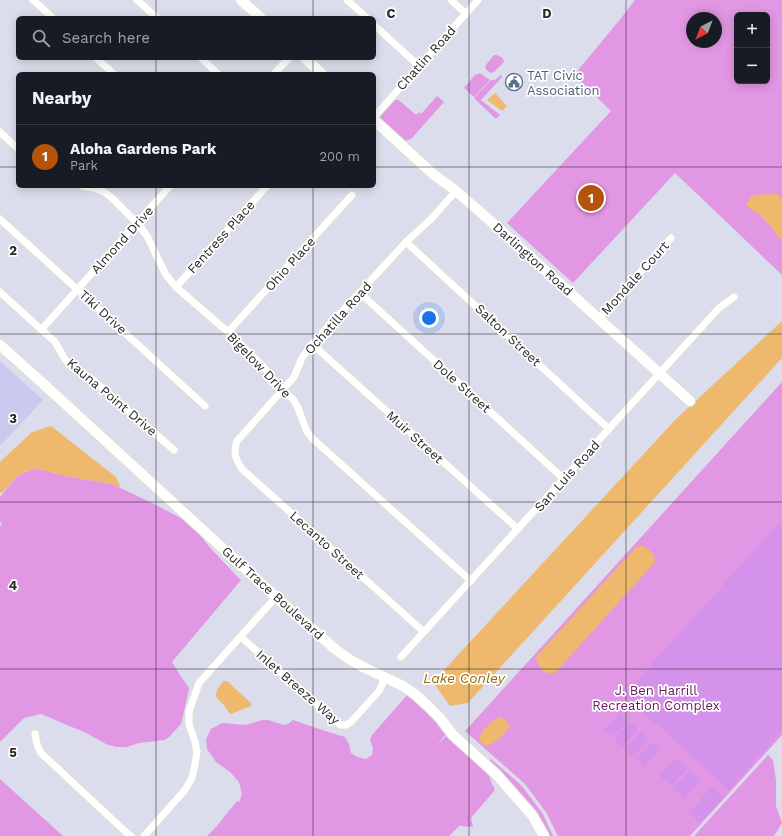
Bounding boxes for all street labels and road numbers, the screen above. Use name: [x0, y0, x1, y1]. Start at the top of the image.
street label: Chatlin Road: [393, 23, 459, 93]
street label: Fentress Place: [184, 197, 258, 277]
street label: Almond Drive: [88, 203, 156, 277]
street label: Darlington Road: [490, 219, 576, 299]
street label: Ohio Place: [262, 234, 318, 294]
street label: Mondale Court: [598, 238, 672, 318]
street label: Ochatilla Road: [302, 279, 374, 357]
street label: Tiki Drive: [76, 287, 130, 337]
street label: Salton Street: [472, 301, 544, 370]
street label: Bigelow Drive: [224, 329, 294, 401]
street label: Kauna Point Drive: [64, 355, 160, 439]
street label: Dole Street: [430, 356, 494, 416]
street label: Muir Street: [384, 408, 447, 467]
street label: San Luis Road: [531, 437, 603, 515]
street label: Lecanto Street: [287, 508, 368, 583]
street label: Gulf Trace Boulevard: [219, 543, 327, 643]
street label: Inlet Breeze Way: [253, 647, 343, 728]

